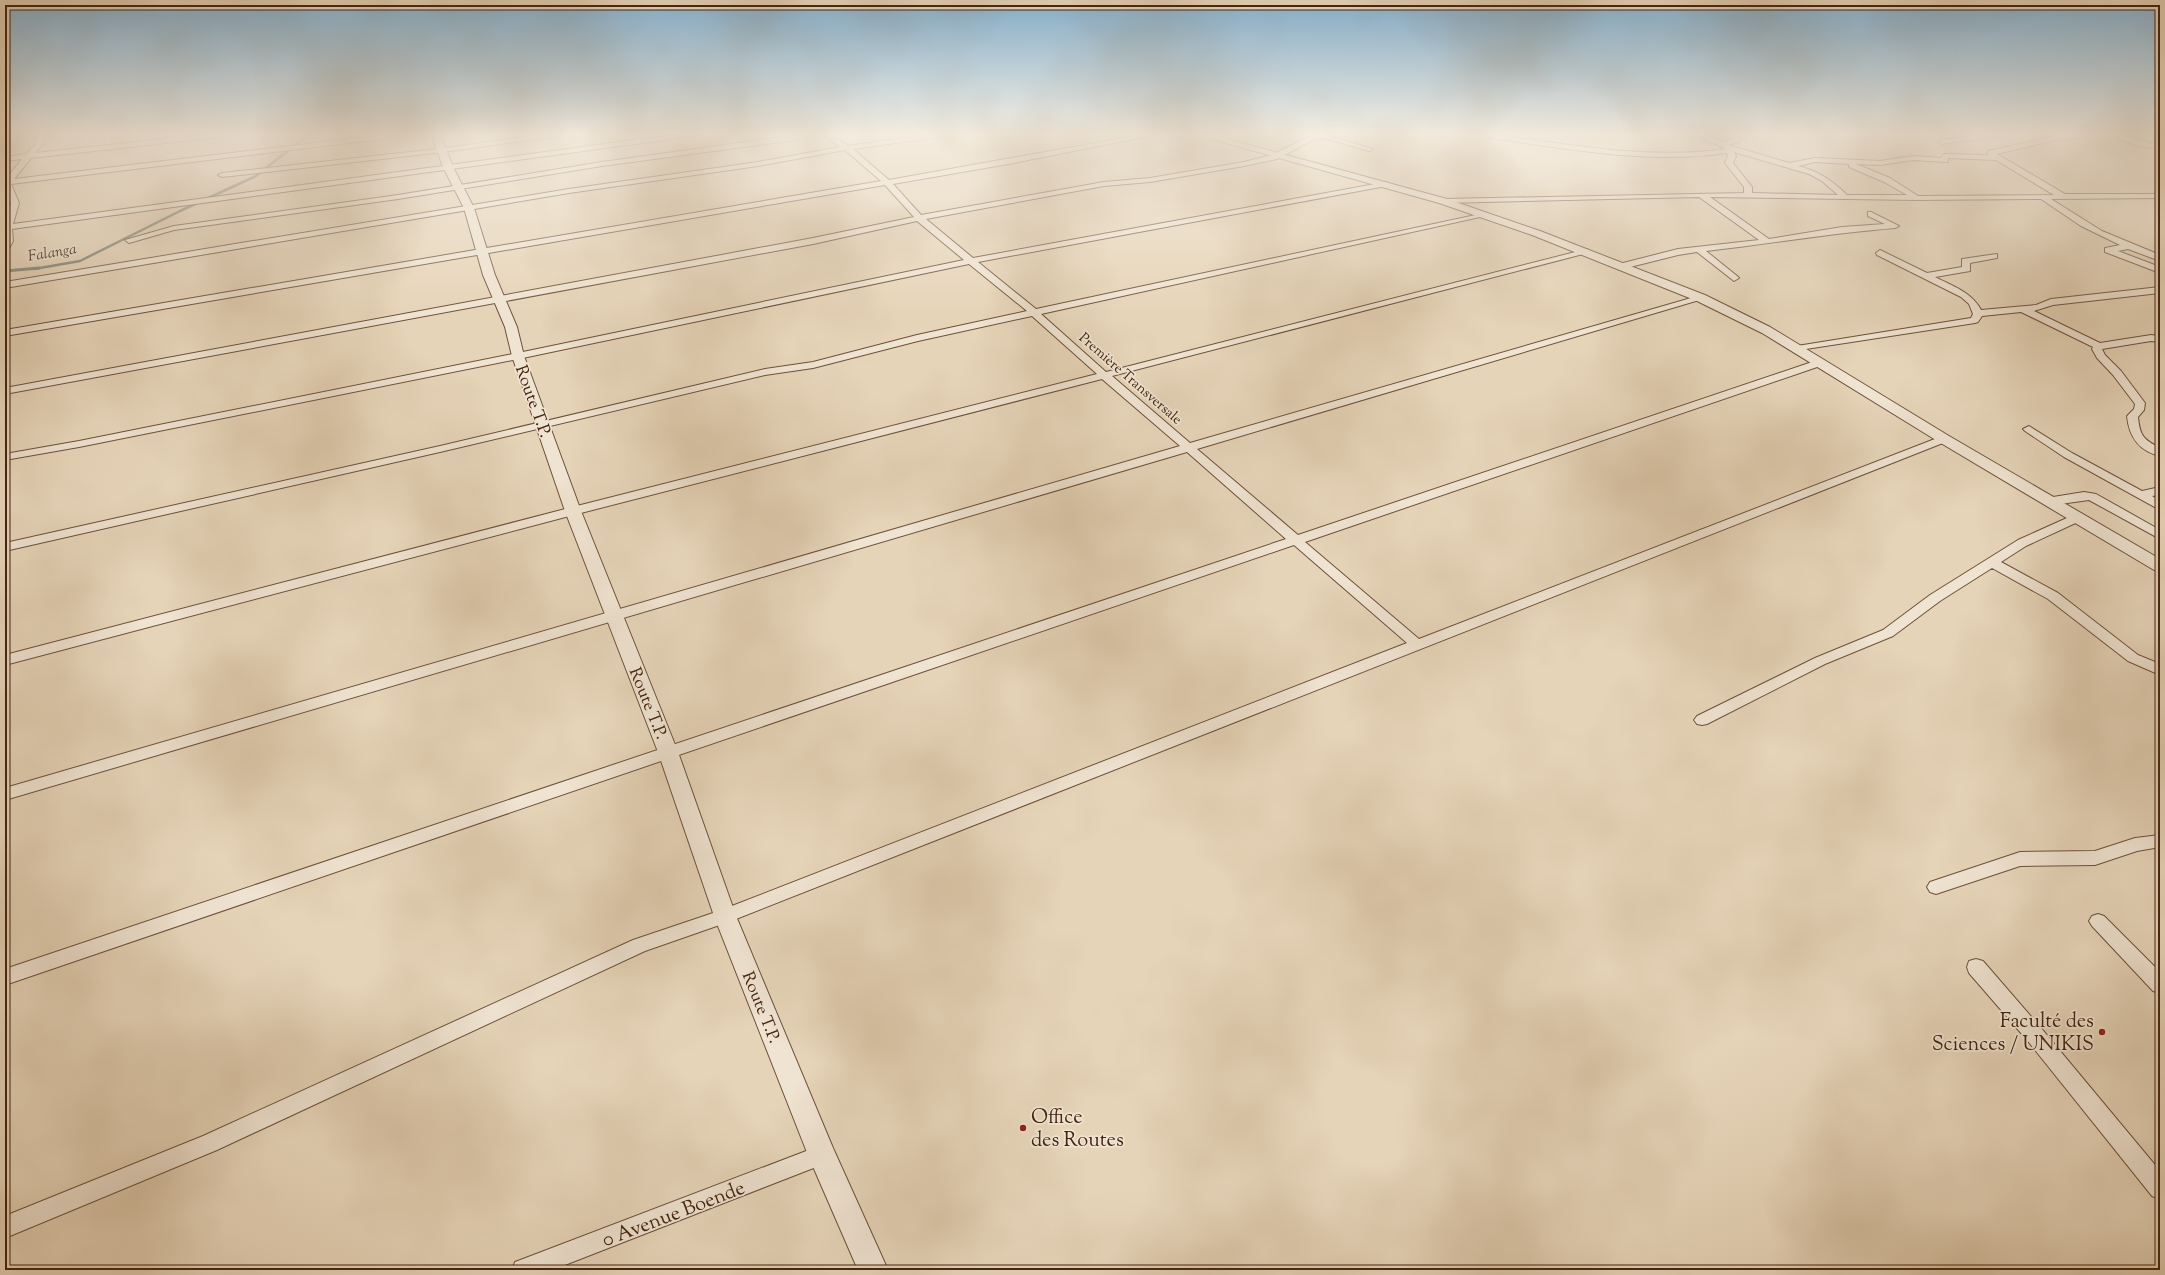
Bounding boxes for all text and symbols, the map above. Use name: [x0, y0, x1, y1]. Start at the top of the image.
water label: Falanga: [26, 239, 78, 268]
street label: Première Transversale: [1074, 329, 1186, 430]
street label: Route T.P.: [508, 362, 556, 441]
street label: Route T.P.: [622, 664, 672, 743]
street label: Route T.P.: [735, 968, 785, 1047]
place label: Faculté des Sciences / UNIKIS: [1932, 1008, 2094, 1060]
marker: Faculté des Sciences / UNIKIS: [2097, 1027, 2107, 1037]
place label: Office des Routes: [1031, 1104, 1124, 1156]
marker: Office des Routes: [1018, 1123, 1028, 1133]
street label: 0 Avenue Boende: [598, 1175, 749, 1256]

